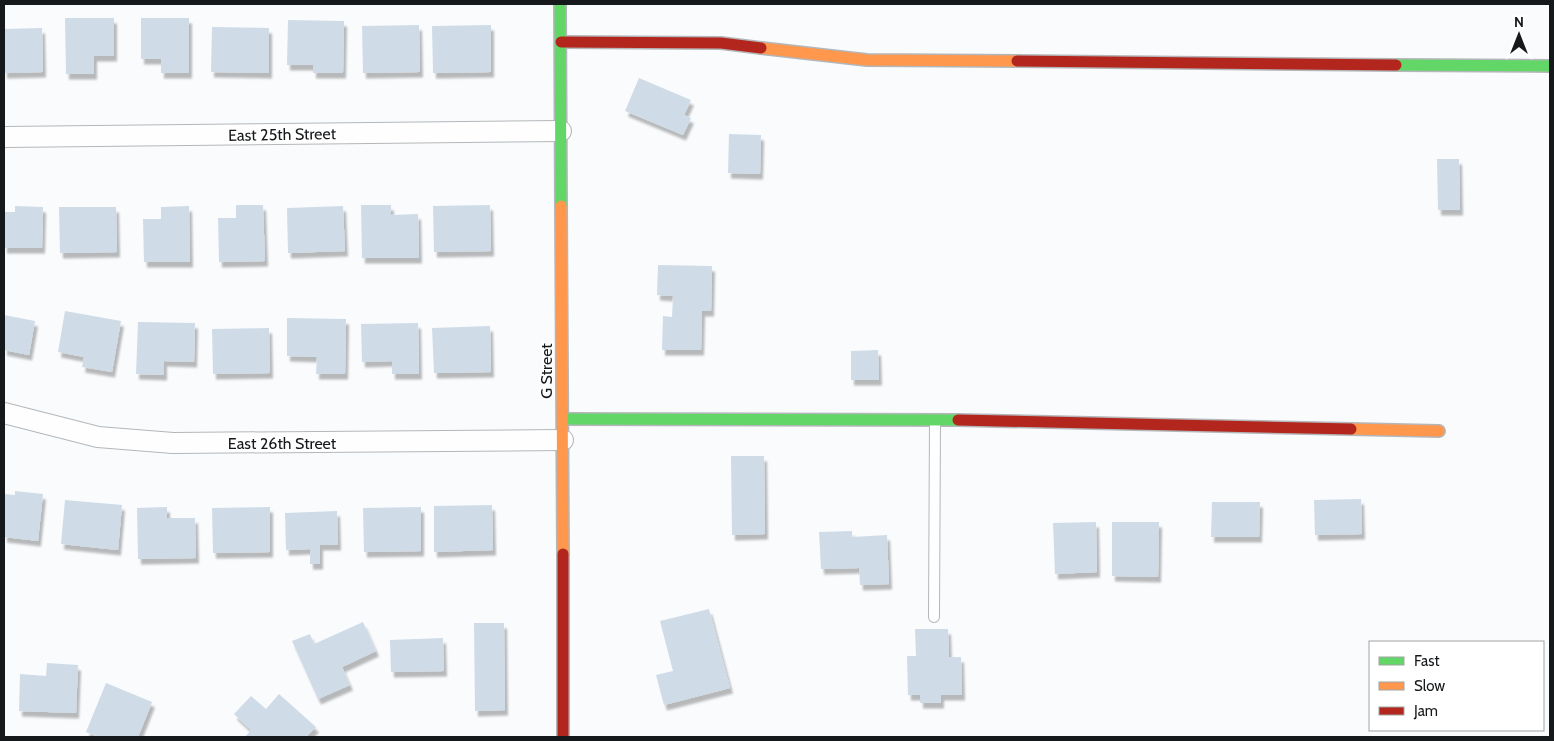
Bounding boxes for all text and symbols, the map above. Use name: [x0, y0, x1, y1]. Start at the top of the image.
north arrow: [1494, 10, 1544, 60]
text: N: [1514, 13, 1524, 31]
street label: East 25th Street: [228, 124, 337, 145]
street label: G Street: [537, 343, 556, 399]
street label: East 26th Street: [228, 434, 337, 453]
legend: [1369, 641, 1544, 731]
text: Fast: [1414, 652, 1439, 670]
text: Slow: [1414, 677, 1445, 695]
text: Jam: [1413, 702, 1438, 720]

